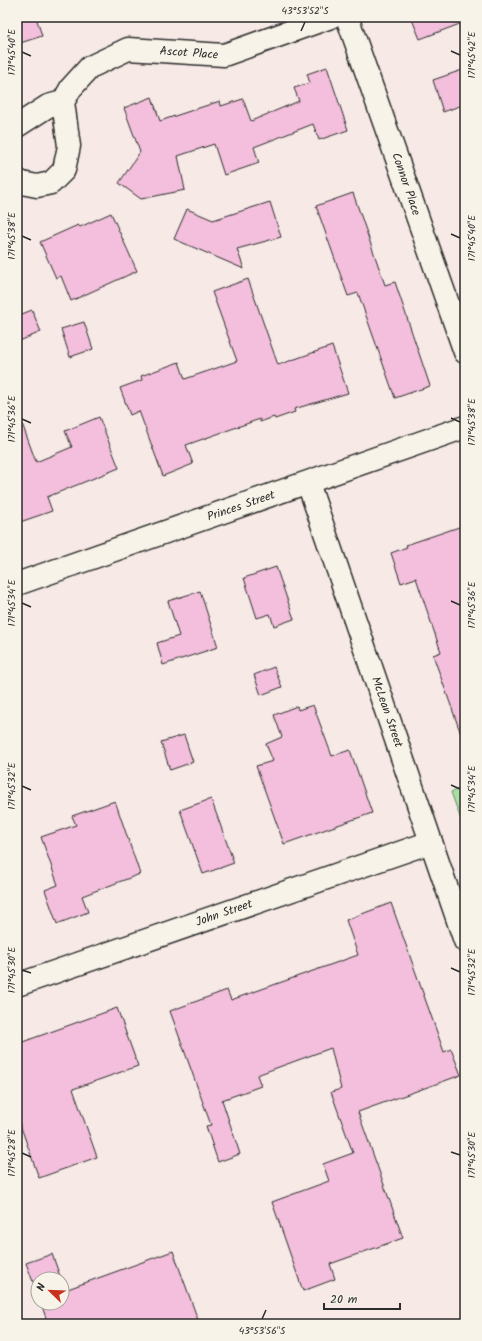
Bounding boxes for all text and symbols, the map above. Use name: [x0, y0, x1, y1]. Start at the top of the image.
text: 43°53'52"S: [282, 3, 329, 19]
text: 171°45'40"E: [4, 28, 20, 75]
text: 171°45'42"E: [464, 30, 480, 79]
street label: Ascot Place: [159, 41, 219, 65]
street label: Connor Place: [386, 150, 426, 219]
text: 171°45'38"E: [4, 211, 20, 260]
text: 171°45'40"E: [464, 214, 480, 261]
text: 171°45'36"E: [4, 394, 20, 443]
text: 171°45'38"E: [464, 397, 480, 446]
street label: Princes Street: [204, 485, 278, 527]
text: 171°45'34"E: [4, 578, 20, 627]
text: 171°45'36"E: [464, 580, 480, 629]
street label: McLean Street: [366, 674, 408, 750]
text: 171°45'32"E: [4, 761, 20, 810]
text: 171°45'34"E: [464, 764, 480, 813]
street label: John Street: [193, 894, 255, 932]
text: 171°45'30"E: [4, 946, 20, 993]
text: 171°45'32"E: [464, 947, 480, 996]
text: 171°45'28"E: [4, 1128, 20, 1177]
text: 171°45'30"E: [464, 1131, 480, 1178]
north arrow: [30, 1271, 70, 1311]
text: N: [32, 1281, 51, 1294]
scale bar: [324, 1285, 400, 1311]
text: 20 m: [330, 1290, 358, 1309]
text: 43°53'56"S: [239, 1323, 286, 1339]

